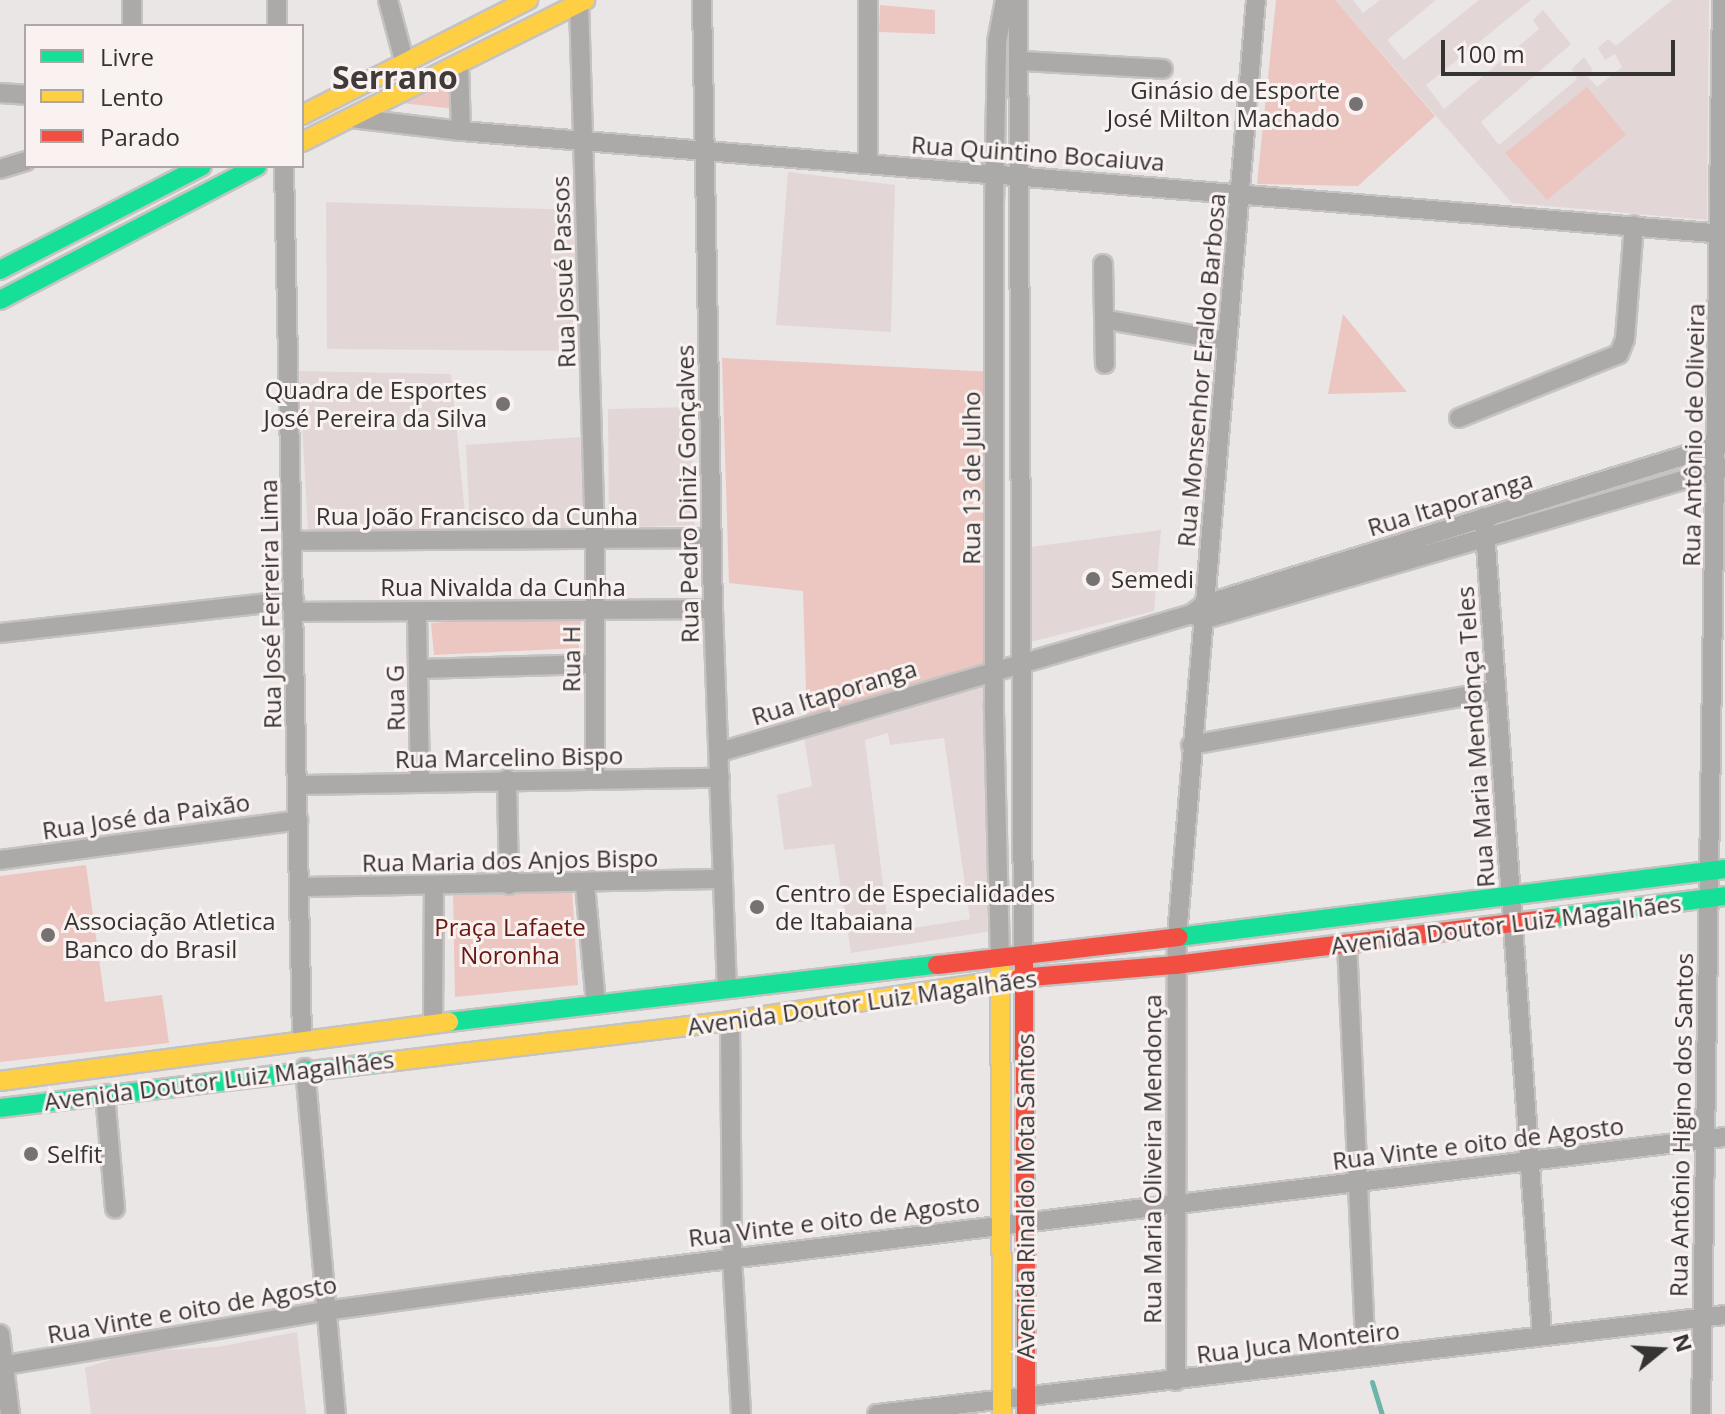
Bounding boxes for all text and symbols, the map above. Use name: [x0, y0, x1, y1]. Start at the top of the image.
legend: [24, 24, 304, 168]
scale bar: [1445, 24, 1679, 74]
text: 100 m: [1455, 37, 1525, 70]
text: Livre: [100, 40, 154, 73]
district label: Serrano: [332, 58, 458, 96]
place label: Ginásio de Esporte José Milton Machado: [1107, 76, 1340, 132]
text: Lento: [100, 80, 164, 113]
marker: Ginásio de Esporte José Milton Machado: [1347, 95, 1365, 113]
text: Parado: [100, 120, 180, 153]
street label: Rua Quintino Bocaiuva: [910, 130, 1166, 176]
street label: Rua Josué Passos: [545, 175, 581, 369]
street label: Rua Monsenhor Eraldo Barbosa: [1171, 192, 1231, 548]
street label: Rua Antônio de Oliveira: [1676, 303, 1710, 567]
street label: Rua Pedro Diniz Gonçalves: [670, 345, 704, 643]
place label: Quadra de Esportes José Pereira da Silva: [263, 376, 487, 432]
street label: Rua 13 de Julho: [957, 391, 985, 565]
marker: Quadra de Esportes José Pereira da Silva: [494, 395, 512, 413]
street label: Rua Itaporanga: [1364, 464, 1536, 542]
street label: Rua José Ferreira Lima: [253, 479, 287, 729]
street label: Rua João Francisco da Cunha: [316, 502, 638, 530]
place label: Semedi: [1111, 565, 1194, 593]
marker: Semedi: [1082, 568, 1104, 590]
street label: Rua Nivalda da Cunha: [380, 573, 626, 601]
street label: Rua Maria Mendonça Teles: [1450, 585, 1500, 889]
street label: Rua H: [557, 626, 585, 692]
street label: Rua Itaporanga: [748, 653, 920, 731]
street label: Rua G: [380, 664, 410, 732]
street label: Rua Marcelino Bispo: [395, 741, 623, 773]
street label: Rua José da Paixão: [40, 787, 252, 845]
street label: Rua Maria dos Anjos Bispo: [362, 843, 658, 877]
place label: Centro de Especialidades de Itabaiana: [775, 879, 1055, 935]
street label: Avenida Doutor Luiz Magalhães: [1329, 888, 1683, 960]
marker: Centro de Especialidades de Itabaiana: [746, 896, 768, 918]
place label: Associação Atletica Banco do Brasil: [64, 907, 276, 963]
park label: Praça Lafaete Noronha: [434, 913, 586, 969]
marker: Associação Atletica Banco do Brasil: [39, 926, 57, 944]
street label: Rua Antônio Higino dos Santos: [1664, 953, 1698, 1297]
street label: Avenida Doutor Luiz Magalhães: [686, 963, 1038, 1041]
street label: Rua Maria Oliveira Mendonça: [1138, 994, 1166, 1324]
street label: Avenida Rinaldo Mota Santos: [1011, 1033, 1039, 1359]
street label: Avenida Doutor Luiz Magalhães: [42, 1044, 396, 1116]
street label: Rua Vinte e oito de Agosto: [1331, 1111, 1625, 1175]
place label: Selfit: [47, 1140, 102, 1168]
marker: Selfit: [22, 1145, 40, 1163]
street label: Rua Vinte e oito de Agosto: [687, 1188, 981, 1252]
street label: Rua Vinte e oito de Agosto: [45, 1269, 339, 1349]
north arrow: [1621, 1310, 1701, 1390]
street label: Rua Juca Monteiro: [1195, 1315, 1401, 1369]
text: N: [1667, 1329, 1701, 1356]

